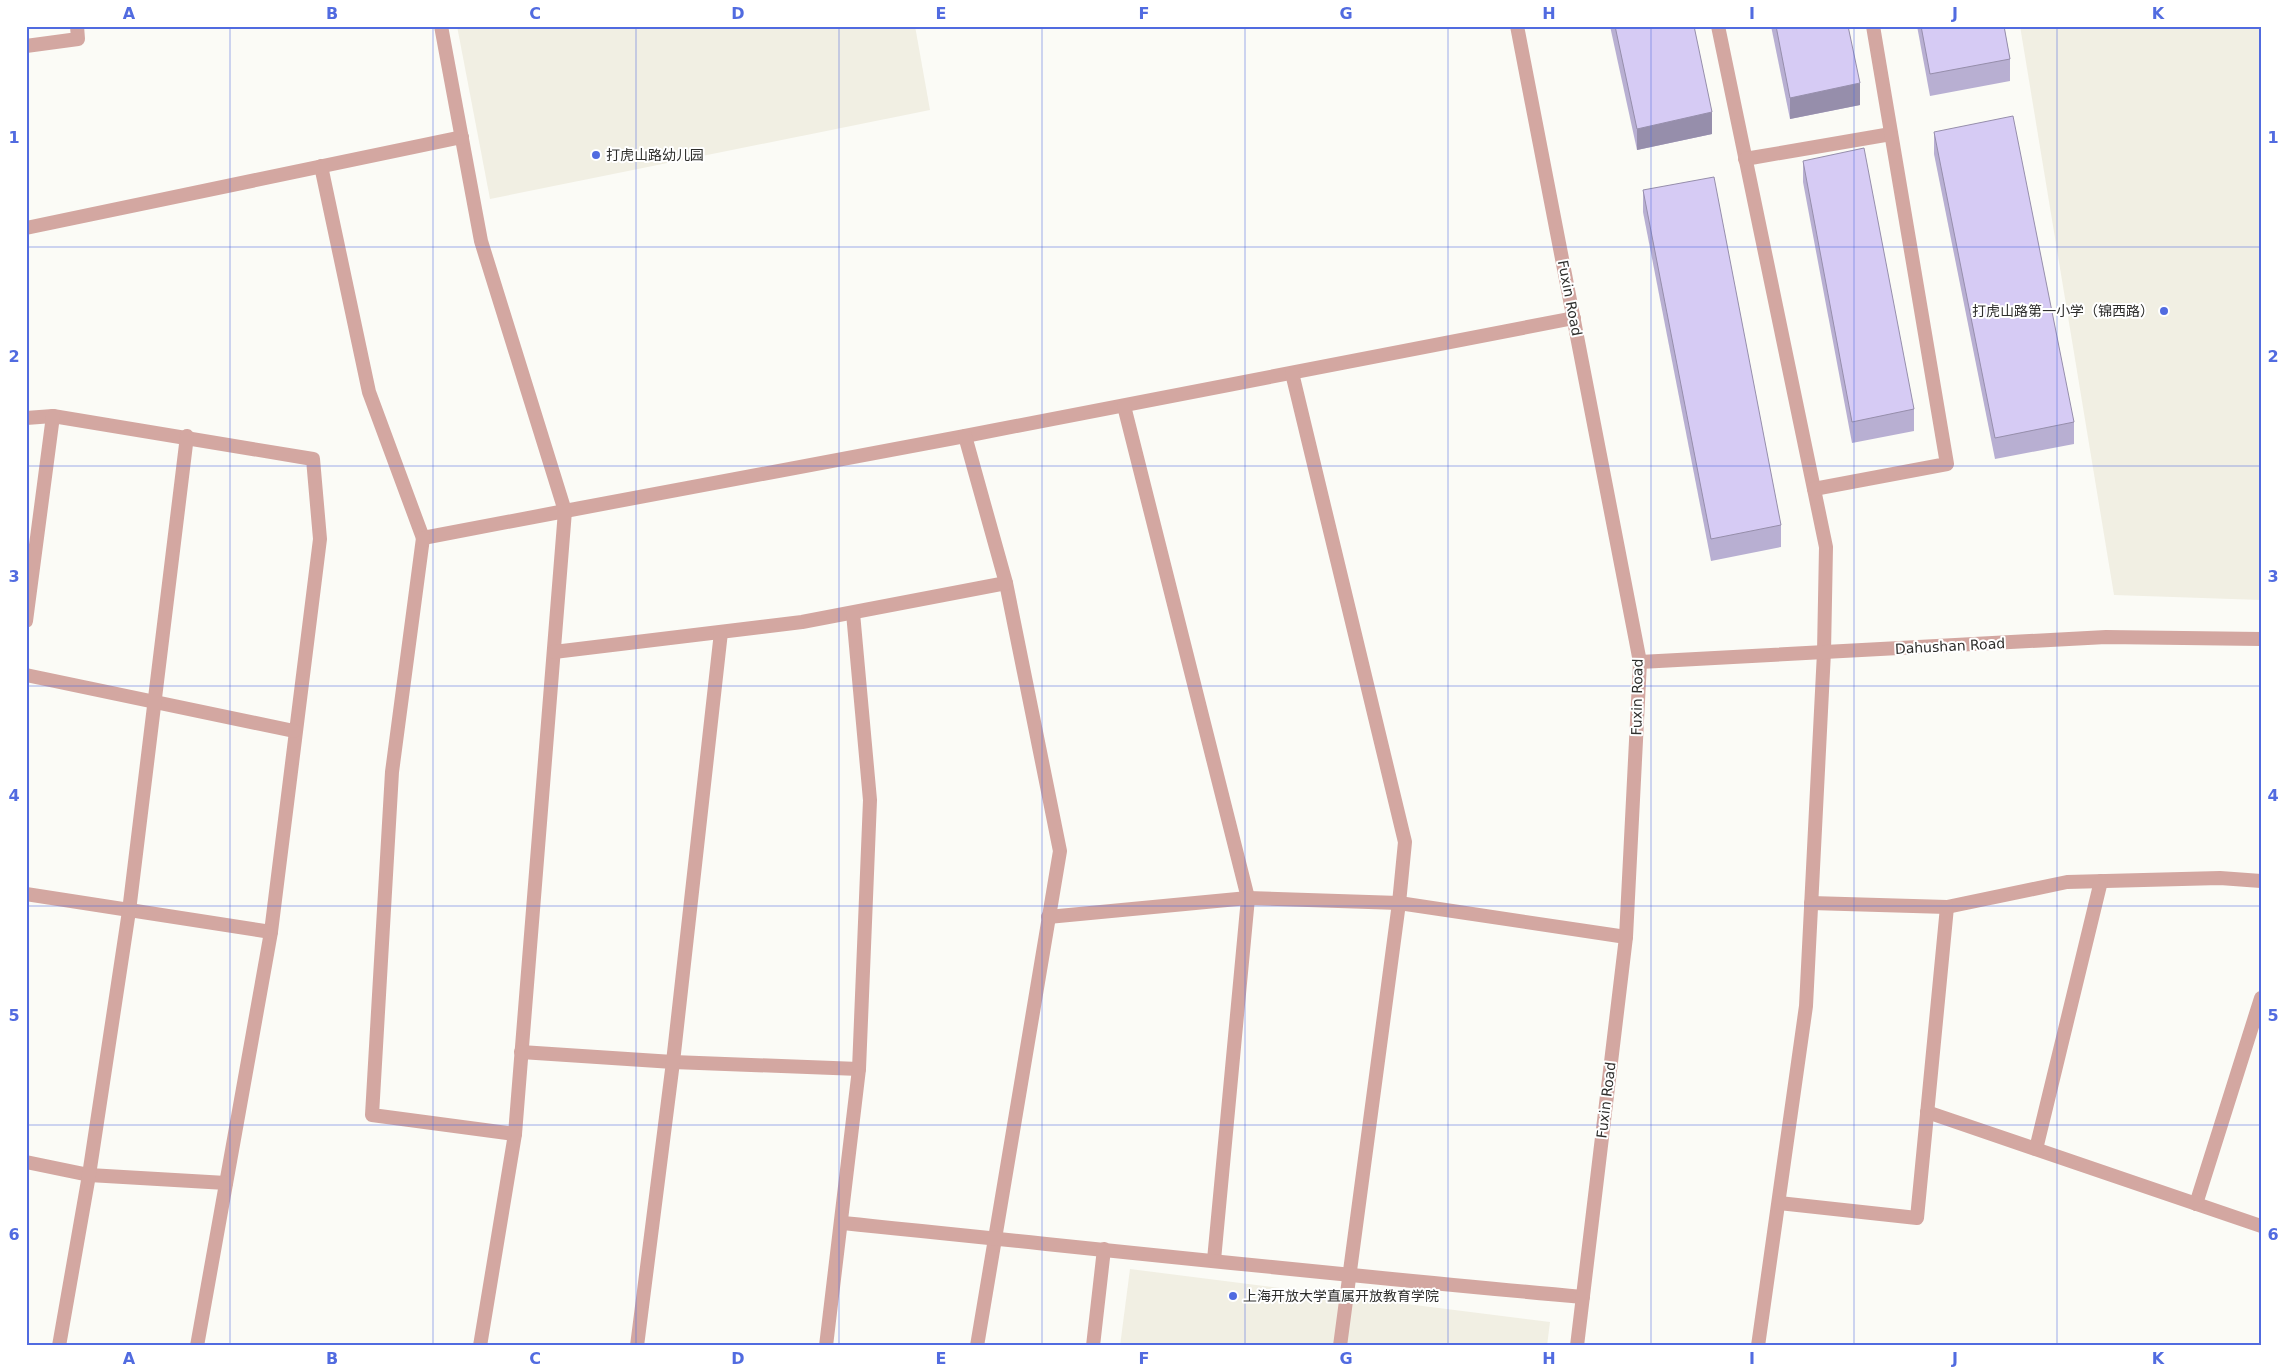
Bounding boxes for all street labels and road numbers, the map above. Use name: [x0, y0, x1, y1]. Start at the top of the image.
street label: Fuxin Road: [1555, 259, 1585, 337]
street label: Dahushan Road: [1895, 635, 2005, 657]
street label: Fuxin Road: [1628, 658, 1646, 736]
street label: Fuxin Road: [1593, 1061, 1619, 1139]

